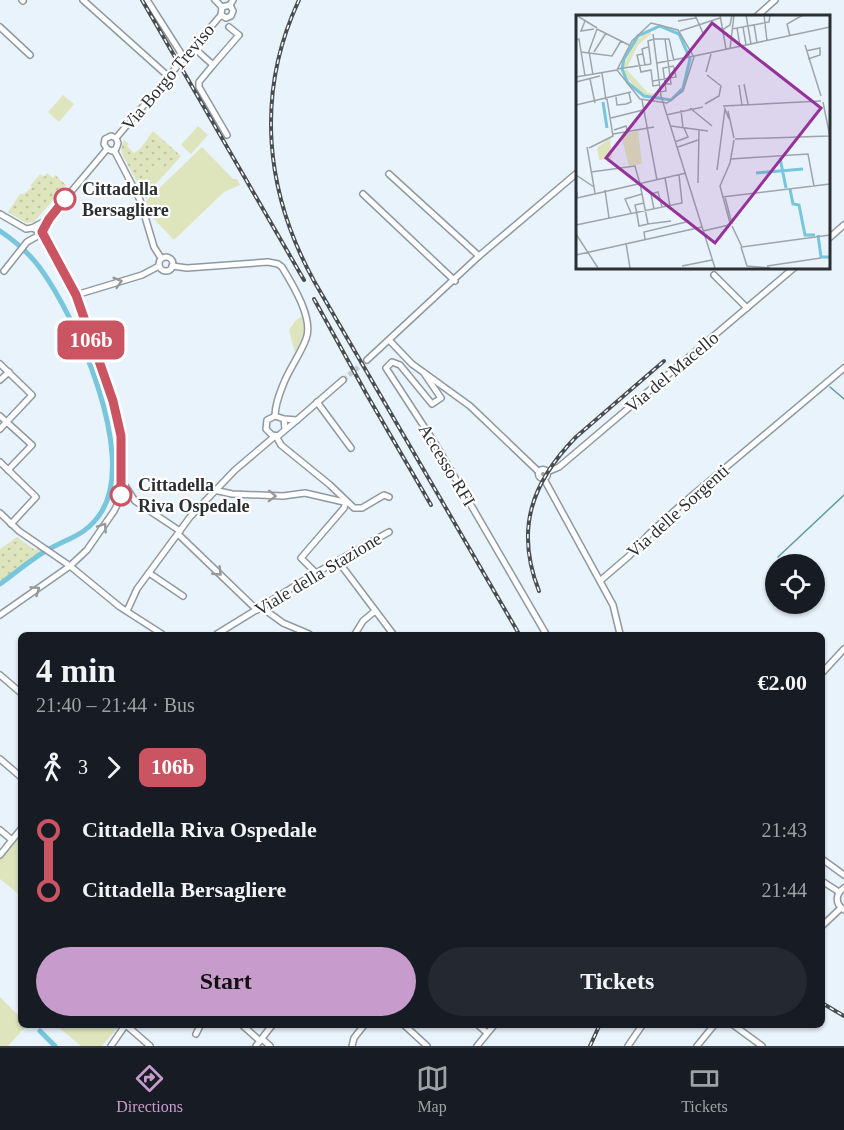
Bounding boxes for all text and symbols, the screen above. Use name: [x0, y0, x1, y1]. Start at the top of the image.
inset map: [576, 15, 829, 268]
street label: Via Borgo Treviso: [118, 20, 218, 134]
place label: Cittadella Bersagliere: [82, 179, 169, 220]
marker: Cittadella Bersagliere: [54, 188, 76, 210]
one-way arrow: [112, 277, 123, 289]
line badge: 106b: [49, 320, 133, 360]
street label: Via del Macello: [622, 327, 722, 417]
text: 106b: [69, 328, 113, 352]
street label: Accesso RFI: [415, 420, 479, 510]
street label: Via delle Sorgenti: [623, 460, 733, 562]
place label: Cittadella Riva Ospedale: [138, 475, 250, 516]
marker: Cittadella Riva Ospedale: [110, 484, 132, 506]
one-way arrow: [267, 489, 276, 502]
one-way arrow: [96, 523, 107, 534]
street label: Viale della Stazione: [251, 528, 385, 620]
map controls: [765, 554, 825, 614]
button: locate: [765, 554, 825, 614]
one-way arrow: [210, 564, 221, 575]
one-way arrow: [29, 587, 40, 598]
text: 4 min: [36, 653, 116, 689]
text: €2.00: [758, 670, 807, 695]
text: 21:40 – 21:44 · Bus: [36, 694, 195, 716]
icon: walk: [36, 751, 69, 784]
icon: forward: [97, 751, 130, 784]
text: 106b: [151, 755, 194, 779]
text: 3: [78, 756, 88, 778]
text: Cittadella Riva Ospedale: [82, 817, 317, 842]
text: 21:43: [761, 819, 807, 841]
text: Cittadella Bersagliere: [82, 877, 286, 902]
text: 21:44: [761, 879, 807, 901]
button: Start: [36, 947, 416, 1016]
button: Tickets: [428, 947, 807, 1016]
tab: Directions: [116, 1062, 183, 1116]
tab: Map: [416, 1062, 449, 1116]
tab: Tickets: [681, 1062, 728, 1116]

